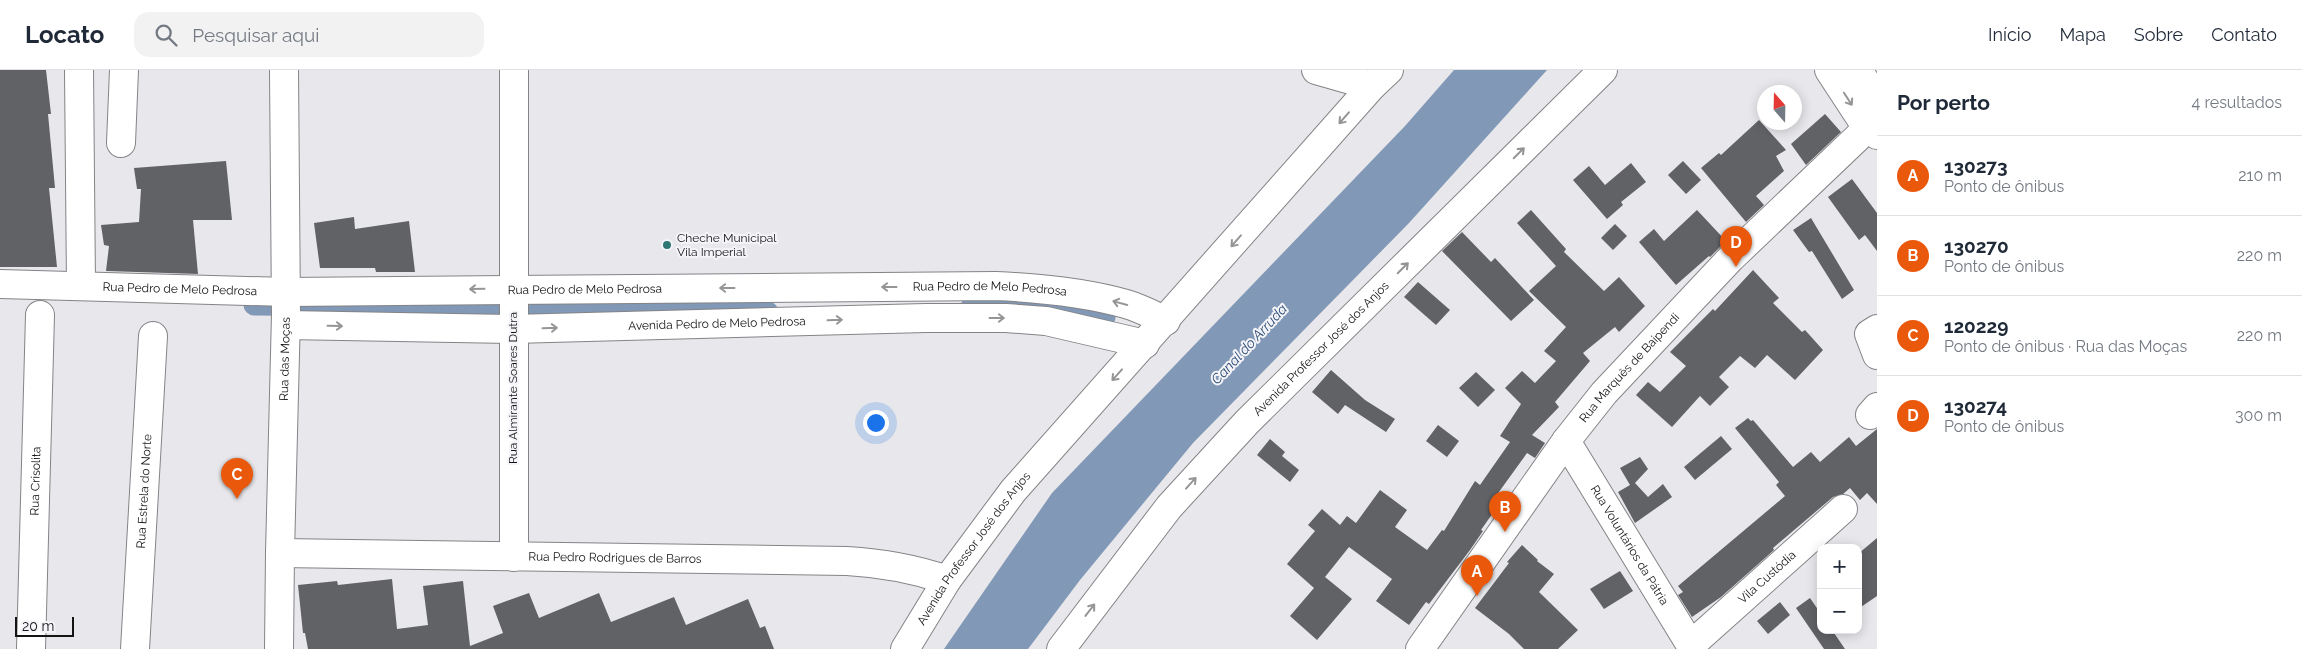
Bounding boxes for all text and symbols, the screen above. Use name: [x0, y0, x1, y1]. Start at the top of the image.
search box: [134, 12, 484, 57]
text: Locato: [25, 20, 104, 49]
icon: search: [152, 21, 180, 49]
text: Pesquisar aqui: [192, 24, 320, 46]
text: Início: [1988, 24, 2031, 45]
text: Mapa: [2059, 24, 2106, 45]
text: Sobre: [2134, 24, 2183, 45]
text: Contato: [2211, 24, 2277, 45]
north arrow: [1757, 85, 1802, 130]
text: Por perto: [1897, 90, 1990, 115]
one-way arrow: [1843, 92, 1854, 106]
text: 4 resultados: [2192, 93, 2282, 112]
one-way arrow: [1338, 112, 1349, 125]
one-way arrow: [1513, 147, 1525, 159]
text: 130273: [1944, 155, 2008, 177]
text: A: [1908, 166, 1918, 185]
text: 210 m: [2238, 166, 2282, 185]
text: Ponto de ônibus: [1944, 177, 2064, 196]
pin: D: [1720, 226, 1752, 267]
place label: Cheche Municipal Vila Imperial: [677, 231, 777, 259]
one-way arrow: [1231, 234, 1242, 247]
text: 130270: [1944, 235, 2009, 257]
marker: Cheche Municipal Vila Imperial: [661, 239, 673, 251]
text: B: [1908, 246, 1918, 265]
text: 220 m: [2237, 246, 2282, 265]
text: Ponto de ônibus: [1944, 257, 2064, 276]
one-way arrow: [1397, 262, 1409, 274]
street label: Rua Pedro de Melo Pedrosa: [913, 279, 1068, 299]
street label: Avenida Professor José dos Anjos: [1250, 279, 1392, 419]
street label: Rua Pedro de Melo Pedrosa: [102, 280, 257, 298]
street label: Rua Pedro de Melo Pedrosa: [508, 282, 662, 297]
one-way arrow: [882, 282, 898, 292]
one-way arrow: [719, 283, 736, 293]
one-way arrow: [469, 284, 486, 294]
one-way arrow: [1113, 298, 1129, 307]
water label: Canal do Arruda: [1208, 301, 1290, 387]
street label: Rua Marquês de Baipendi: [1576, 310, 1682, 425]
street label: Rua Almirante Soares Dutra: [506, 312, 520, 464]
one-way arrow: [988, 313, 1005, 323]
street label: Avenida Pedro de Melo Pedrosa: [628, 314, 806, 333]
text: 120229: [1944, 315, 2008, 337]
one-way arrow: [826, 316, 842, 325]
street label: Rua das Moças: [277, 317, 293, 401]
one-way arrow: [326, 321, 342, 331]
one-way arrow: [541, 323, 557, 333]
text: C: [1908, 326, 1918, 345]
text: 220 m: [2237, 326, 2282, 345]
text: Ponto de ônibus · Rua das Moças: [1944, 337, 2187, 356]
one-way arrow: [1111, 369, 1123, 382]
text: 130274: [1944, 395, 2007, 417]
text: D: [1907, 406, 1919, 425]
text: 300 m: [2235, 406, 2282, 425]
your location: [863, 410, 889, 436]
text: Ponto de ônibus: [1944, 417, 2064, 436]
street label: Rua Estrela do Norte: [134, 434, 154, 549]
street label: Rua Crisolita: [28, 446, 43, 516]
pin: C: [221, 458, 253, 499]
street label: Avenida Professor José dos Anjos: [914, 469, 1034, 627]
one-way arrow: [1185, 477, 1197, 490]
street label: Rua Voluntários da Pátria: [1588, 483, 1671, 608]
pin: B: [1489, 491, 1521, 532]
map controls: [1817, 544, 1862, 634]
button: +: [1817, 544, 1862, 589]
street label: Vila Custódia: [1735, 548, 1799, 606]
street label: Rua Pedro Rodrigues de Barros: [528, 550, 702, 566]
pin: A: [1461, 555, 1493, 596]
button: −: [1817, 589, 1862, 634]
one-way arrow: [1085, 603, 1095, 617]
scale bar: [15, 614, 74, 637]
text: 20 m: [22, 618, 54, 634]

